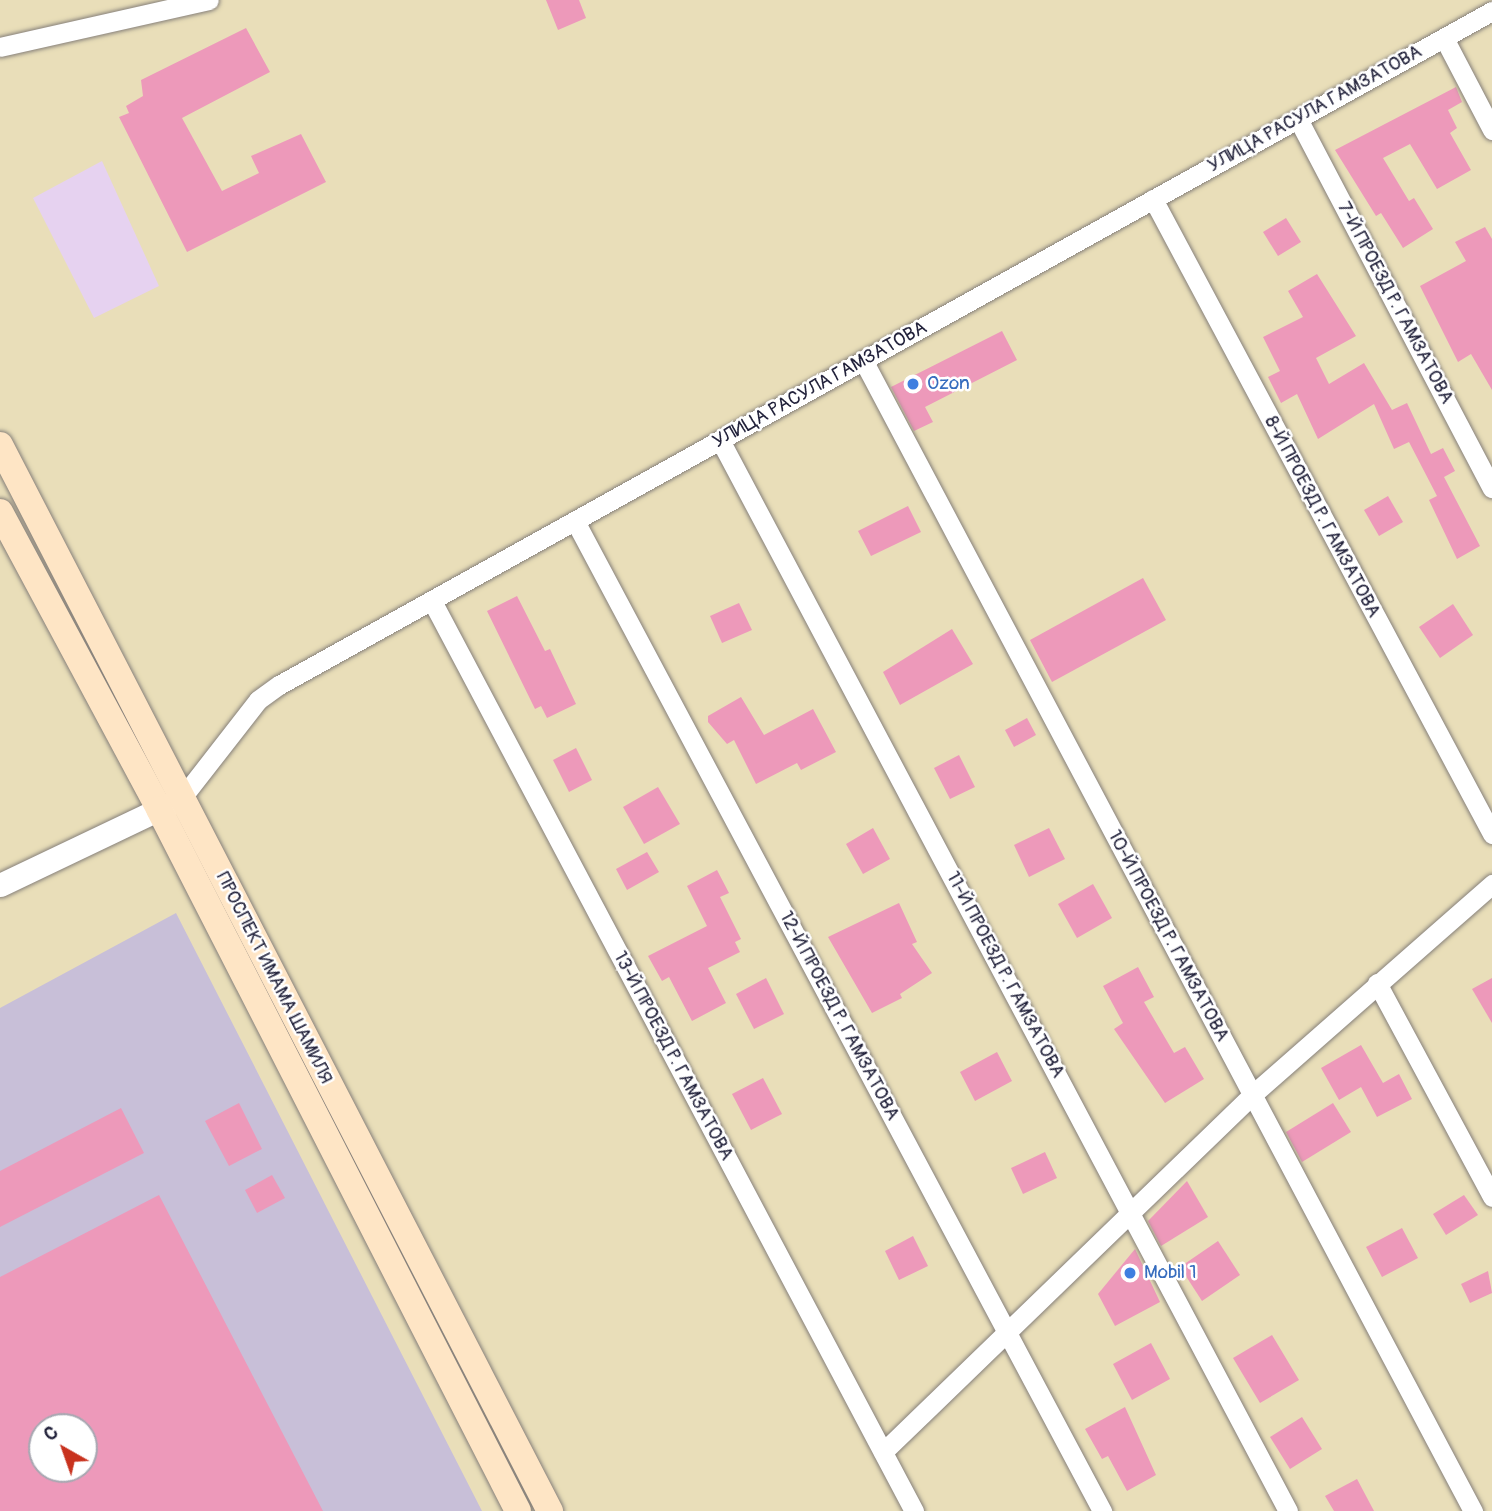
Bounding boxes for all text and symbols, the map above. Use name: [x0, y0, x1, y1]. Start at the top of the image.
street label: УЛИЦА РАСУЛА ГАМЗАТОВА: [1204, 41, 1426, 177]
street label: 7-Й ПРОЕЗД Р. ГАМЗАТОВА: [1332, 198, 1458, 408]
street label: УЛИЦА РАСУЛА ГАМЗАТОВА: [709, 317, 931, 453]
place label: Ozon: [927, 373, 970, 395]
marker: Ozon: [905, 376, 921, 392]
street label: 8-Й ПРОЕЗД Р. ГАМЗАТОВА: [1259, 412, 1385, 622]
street label: 10-Й ПРОЕЗД Р. ГАМЗАТОВА: [1103, 826, 1233, 1046]
street label: ПРОСПЕКТ ИМАМА ШАМИЛЯ: [211, 868, 337, 1088]
street label: 11-Й ПРОЕЗД Р. ГАМЗАТОВА: [941, 868, 1069, 1082]
street label: 12-Й ПРОЕЗД Р. ГАМЗАТОВА: [774, 908, 904, 1124]
street label: 13-Й ПРОЕЗД Р. ГАМЗАТОВА: [608, 948, 738, 1164]
place label: Mobil 1: [1144, 1262, 1197, 1284]
marker: Mobil 1: [1122, 1265, 1138, 1281]
north arrow: [28, 1413, 98, 1483]
text: С: [39, 1420, 63, 1446]

